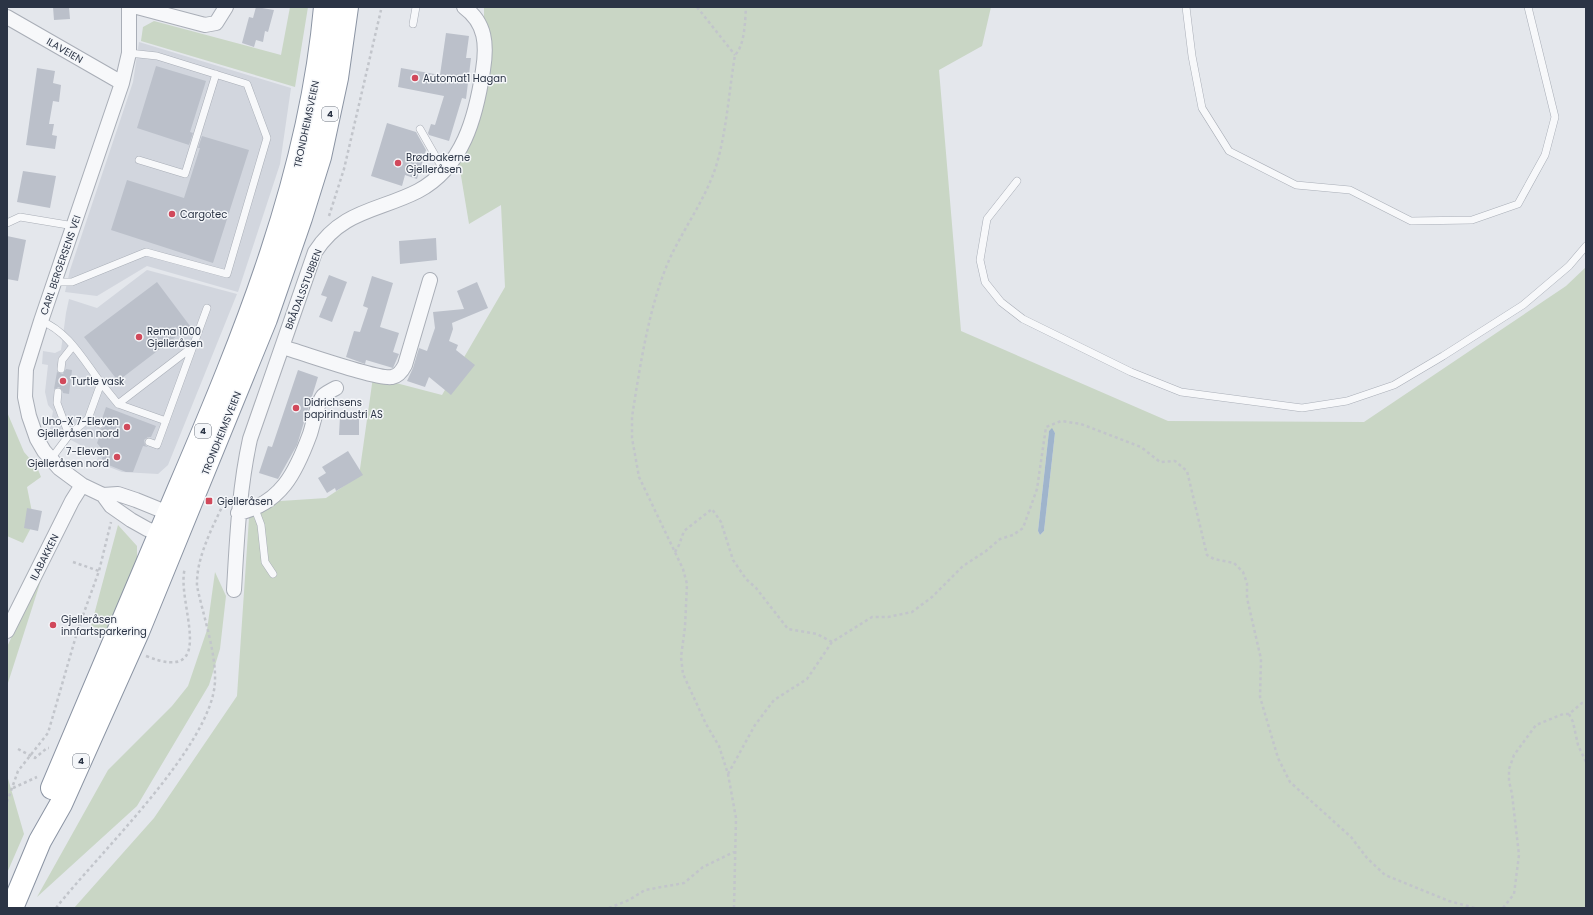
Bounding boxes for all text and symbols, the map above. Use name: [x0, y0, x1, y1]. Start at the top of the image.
street label: ILAVEIEN: [44, 34, 86, 67]
place label: Automat1 Hagan: [423, 71, 506, 86]
marker: Automat1 Hagan: [410, 73, 420, 83]
street label: TRONDHEIMSVEIEN: [290, 79, 323, 169]
road number: 4: [322, 107, 338, 121]
place label: Brødbakerne Gjelleråsen: [406, 150, 470, 177]
marker: Brødbakerne Gjelleråsen: [393, 158, 403, 168]
place label: Cargotec: [180, 207, 227, 222]
marker: Cargotec: [167, 209, 177, 219]
street label: CARL BERGERSENS VEI: [36, 213, 85, 317]
street label: BRÅDALSSTUBBEN: [281, 247, 326, 332]
place label: Rema 1000 Gjelleråsen: [147, 324, 203, 351]
marker: Rema 1000 Gjelleråsen: [134, 332, 144, 342]
place label: Turtle vask: [71, 374, 125, 389]
marker: Turtle vask: [58, 376, 68, 386]
street label: TRONDHEIMSVEIEN: [198, 389, 245, 477]
place label: Didrichsens papirindustri AS: [304, 395, 383, 422]
marker: Didrichsens papirindustri AS: [291, 403, 301, 413]
place label: Uno-X 7-Eleven Gjelleråsen nord: [37, 414, 119, 441]
marker: Uno-X 7-Eleven Gjelleråsen nord: [122, 422, 132, 432]
road number: 4: [195, 424, 211, 438]
place label: 7-Eleven Gjelleråsen nord: [27, 444, 109, 471]
marker: 7-Eleven Gjelleråsen nord: [112, 452, 122, 462]
place label: Gjelleråsen: [217, 494, 273, 509]
marker: Gjelleråsen: [204, 496, 214, 506]
street label: ILABAKKEN: [26, 531, 63, 583]
place label: Gjelleråsen innfartsparkering: [61, 612, 147, 639]
marker: Gjelleråsen innfartsparkering: [48, 620, 58, 630]
road number: 4: [73, 754, 89, 768]

